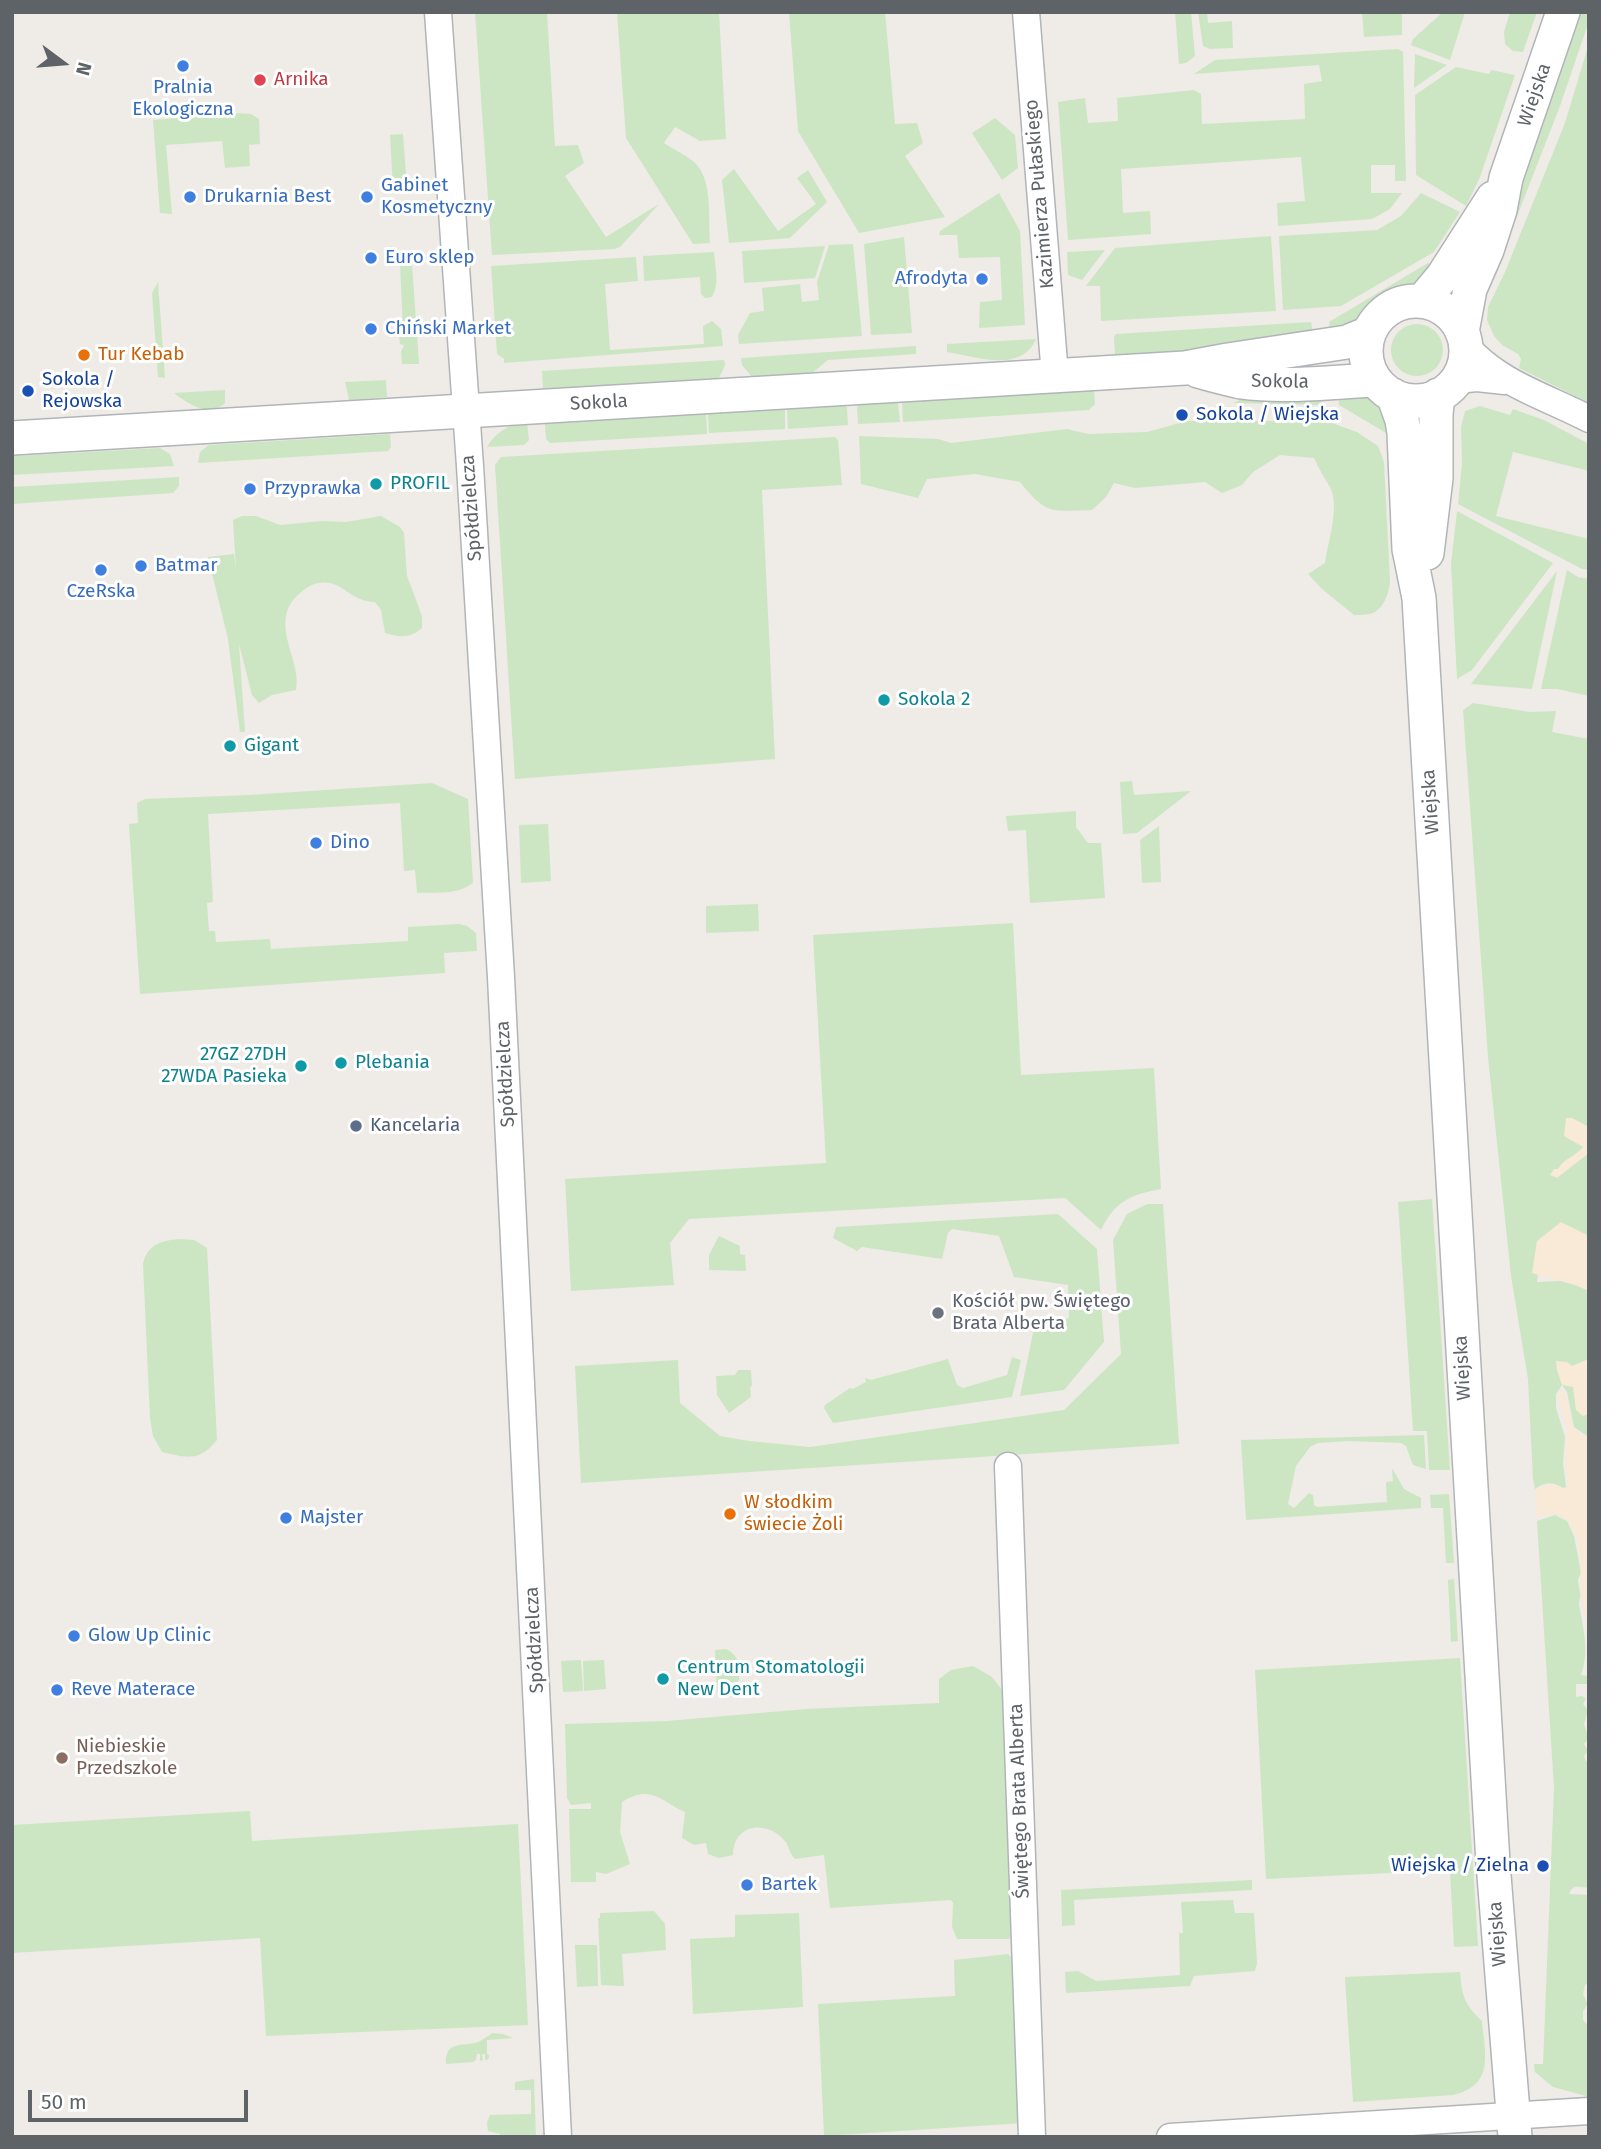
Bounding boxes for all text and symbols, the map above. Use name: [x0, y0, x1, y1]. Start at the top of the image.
north arrow: [28, 28, 98, 98]
marker: Pralnia Ekologiczna: [175, 58, 191, 74]
text: N: [71, 60, 96, 78]
street label: Wiejska: [1514, 60, 1556, 130]
place label: Arnika: [274, 69, 328, 91]
marker: Arnika: [252, 72, 268, 88]
place label: Pralnia Ekologiczna: [132, 77, 234, 121]
street label: Kazimierza Pułaskiego: [1020, 98, 1060, 290]
place label: Gabinet Kosmetyczny: [381, 175, 492, 219]
place label: Drukarnia Best: [204, 186, 331, 208]
marker: Drukarnia Best: [182, 189, 198, 205]
marker: Gabinet Kosmetyczny: [359, 189, 375, 205]
place label: Euro sklep: [385, 247, 475, 269]
marker: Euro sklep: [363, 250, 379, 266]
place label: Afrodyta: [895, 268, 968, 290]
marker: Afrodyta: [974, 271, 990, 287]
place label: Chiński Market: [385, 318, 511, 340]
marker: Chiński Market: [363, 321, 379, 337]
place label: Tur Kebab: [98, 344, 184, 366]
marker: Tur Kebab: [76, 347, 92, 363]
place label: Sokola / Rejowska: [42, 369, 122, 413]
street label: Sokola: [1251, 370, 1309, 394]
marker: Sokola / Rejowska: [20, 383, 36, 399]
street label: Sokola: [569, 390, 629, 416]
place label: Sokola / Wiejska: [1196, 404, 1339, 426]
marker: Sokola / Wiejska: [1174, 407, 1190, 423]
street label: Spółdzielcza: [457, 454, 487, 562]
place label: PROFIL: [390, 473, 450, 495]
marker: PROFIL: [368, 476, 384, 492]
place label: Przyprawka: [264, 478, 361, 500]
marker: Przyprawka: [242, 481, 258, 497]
place label: Batmar: [155, 555, 218, 577]
marker: Batmar: [133, 558, 149, 574]
marker: CzeRska: [93, 562, 109, 578]
place label: CzeRska: [66, 581, 136, 603]
place label: Sokola 2: [898, 689, 970, 711]
marker: Sokola 2: [876, 692, 892, 708]
place label: Gigant: [244, 735, 299, 757]
marker: Gigant: [222, 738, 238, 754]
street label: Wiejska: [1417, 769, 1445, 835]
place label: Dino: [330, 832, 370, 854]
marker: Dino: [308, 835, 324, 851]
street label: Spółdzielcza: [492, 1020, 520, 1128]
place label: 27GZ 27DH 27WDA Pasieka: [161, 1044, 287, 1088]
place label: Plebania: [355, 1052, 430, 1074]
marker: Plebania: [333, 1055, 349, 1071]
marker: 27GZ 27DH 27WDA Pasieka: [293, 1058, 309, 1074]
place label: Kancelaria: [370, 1115, 460, 1137]
marker: Kancelaria: [348, 1118, 364, 1134]
place label: Kościół pw. Świętego Brata Alberta: [952, 1291, 1131, 1335]
marker: Kościół pw. Świętego Brata Alberta: [930, 1305, 946, 1321]
street label: Wiejska: [1450, 1335, 1476, 1401]
place label: W słodkim świecie Żoli: [744, 1492, 843, 1536]
marker: W słodkim świecie Żoli: [722, 1506, 738, 1522]
place label: Majster: [300, 1507, 363, 1529]
marker: Majster: [278, 1510, 294, 1526]
street label: Spółdzielcza: [521, 1586, 549, 1694]
place label: Glow Up Clinic: [88, 1625, 211, 1647]
marker: Glow Up Clinic: [66, 1628, 82, 1644]
place label: Centrum Stomatologii New Dent: [677, 1657, 865, 1701]
marker: Centrum Stomatologii New Dent: [655, 1671, 671, 1687]
place label: Reve Materace: [71, 1679, 195, 1701]
marker: Reve Materace: [49, 1682, 65, 1698]
street label: Świętego Brata Alberta: [1005, 1703, 1035, 1899]
place label: Niebieskie Przedszkole: [76, 1736, 177, 1780]
marker: Niebieskie Przedszkole: [54, 1750, 70, 1766]
place label: Wiejska / Zielna: [1391, 1855, 1529, 1877]
marker: Wiejska / Zielna: [1535, 1858, 1551, 1874]
place label: Bartek: [761, 1874, 817, 1896]
marker: Bartek: [739, 1877, 755, 1893]
street label: Wiejska: [1484, 1901, 1512, 1967]
scale bar: [32, 2076, 252, 2120]
text: 50 m: [41, 2089, 87, 2115]

